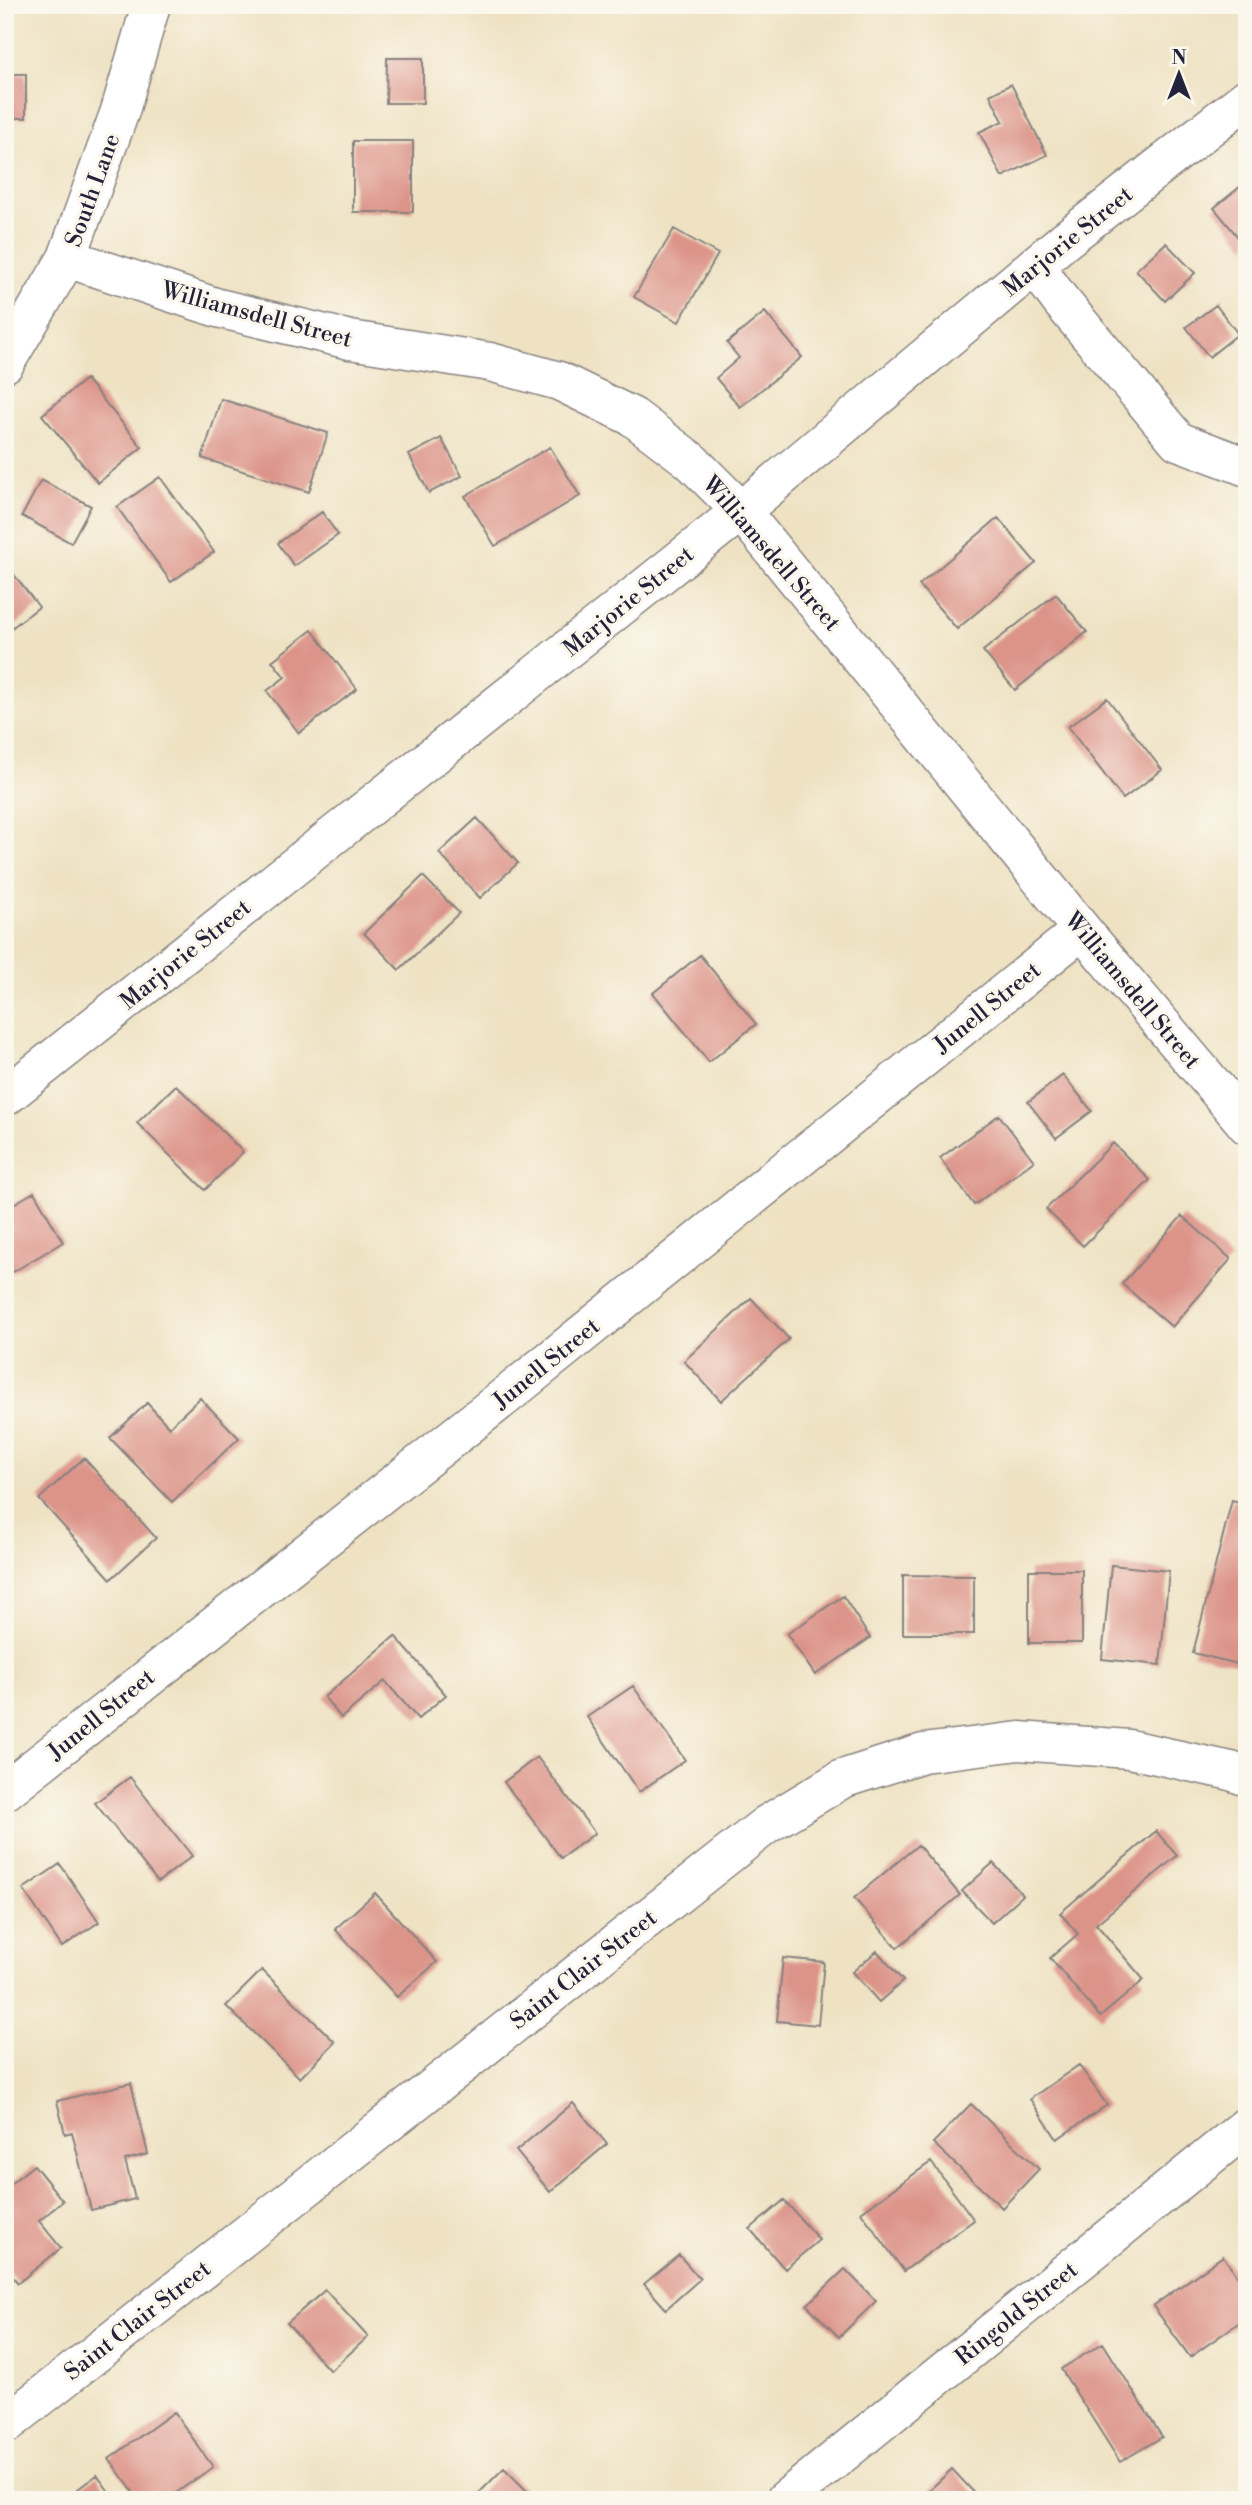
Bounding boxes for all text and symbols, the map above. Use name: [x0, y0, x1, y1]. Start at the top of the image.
north arrow: [1144, 38, 1214, 108]
text: N: [1171, 46, 1187, 70]
street label: South Lane: [60, 130, 126, 251]
street label: Marjorie Street: [997, 181, 1138, 303]
street label: Williamsdell Street: [157, 276, 355, 354]
street label: Williamsdell Street: [696, 470, 846, 637]
street label: Marjorie Street: [558, 541, 699, 663]
street label: Marjorie Street: [115, 894, 256, 1016]
street label: Williamsdell Street: [1058, 906, 1206, 1075]
street label: Junell Street: [928, 956, 1047, 1060]
street label: Junell Street: [487, 1312, 606, 1416]
street label: Junell Street: [42, 1663, 161, 1767]
street label: Saint Clair Street: [505, 1904, 662, 2036]
street label: Saint Clair Street: [59, 2255, 216, 2387]
street label: Ringold Street: [950, 2256, 1083, 2372]

